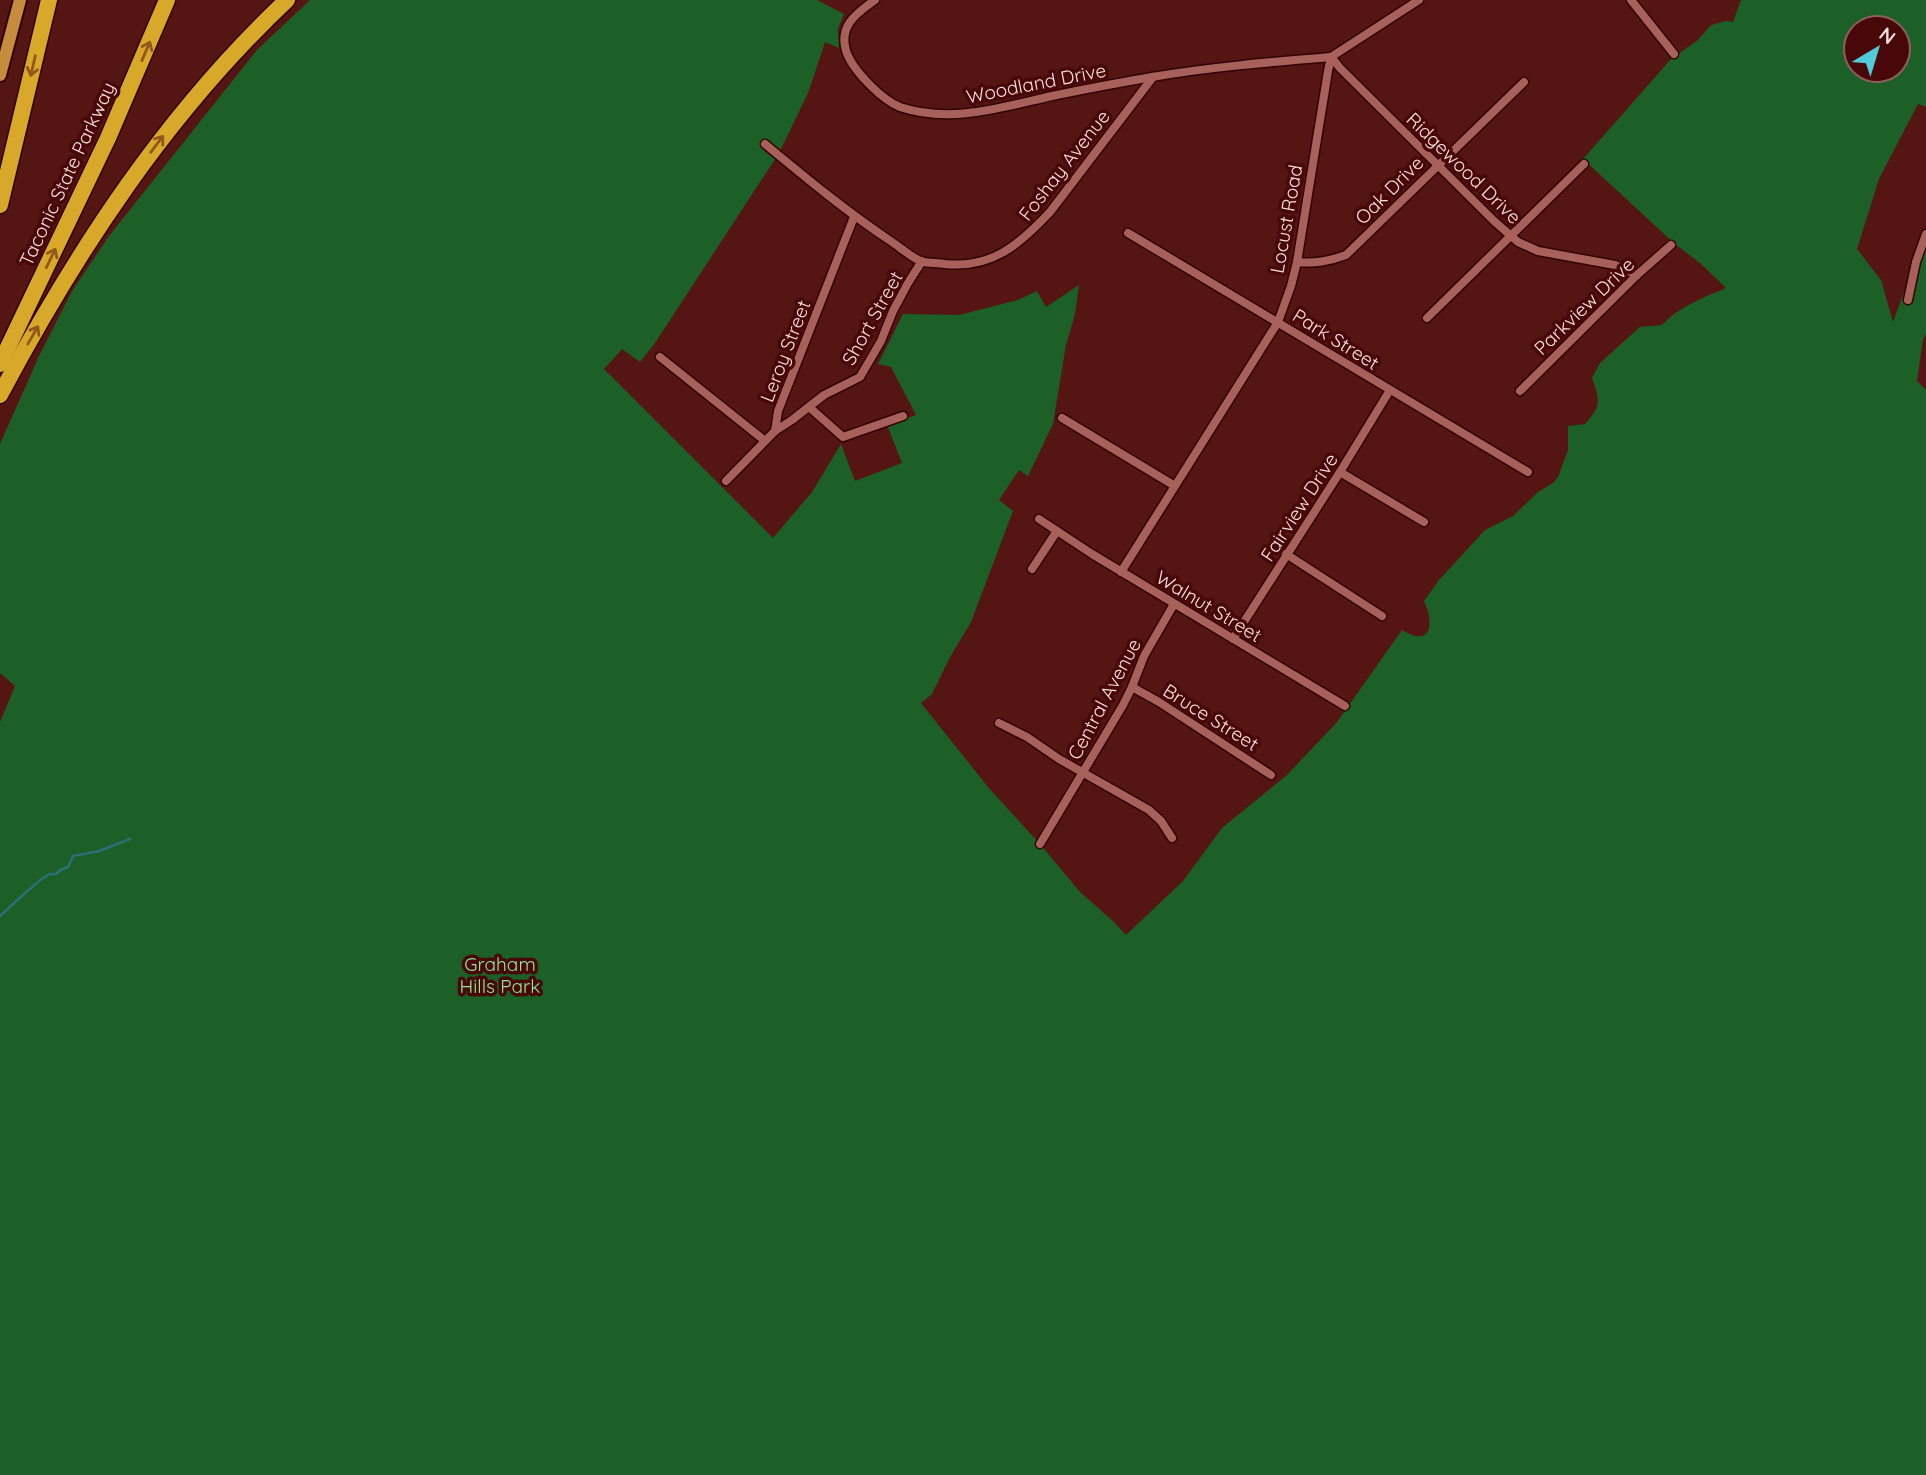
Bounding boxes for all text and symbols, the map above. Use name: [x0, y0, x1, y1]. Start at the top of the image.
north arrow: [1842, 14, 1912, 84]
text: N: [1875, 22, 1900, 49]
one-way arrow: [140, 41, 153, 63]
one-way arrow: [26, 54, 39, 77]
street label: Woodland Drive: [964, 58, 1108, 108]
street label: Taconic State Parkway: [14, 78, 120, 270]
street label: Foshay Avenue: [1013, 105, 1115, 225]
street label: Ridgewood Drive: [1402, 107, 1526, 229]
one-way arrow: [150, 136, 165, 154]
street label: Oak Drive: [1350, 151, 1428, 229]
street label: Locust Road: [1265, 163, 1307, 275]
one-way arrow: [44, 248, 58, 269]
street label: Parkview Drive: [1529, 252, 1639, 360]
street label: Short Street: [836, 267, 908, 369]
street label: Leroy Street: [755, 297, 815, 405]
street label: Park Street: [1288, 303, 1384, 375]
one-way arrow: [27, 325, 40, 346]
street label: Fairview Drive: [1255, 448, 1343, 566]
street label: Walnut Street: [1152, 565, 1266, 647]
street label: Central Avenue: [1062, 634, 1146, 764]
street label: Bruce Street: [1159, 678, 1263, 756]
park label: Graham Hills Park: [460, 952, 540, 998]

